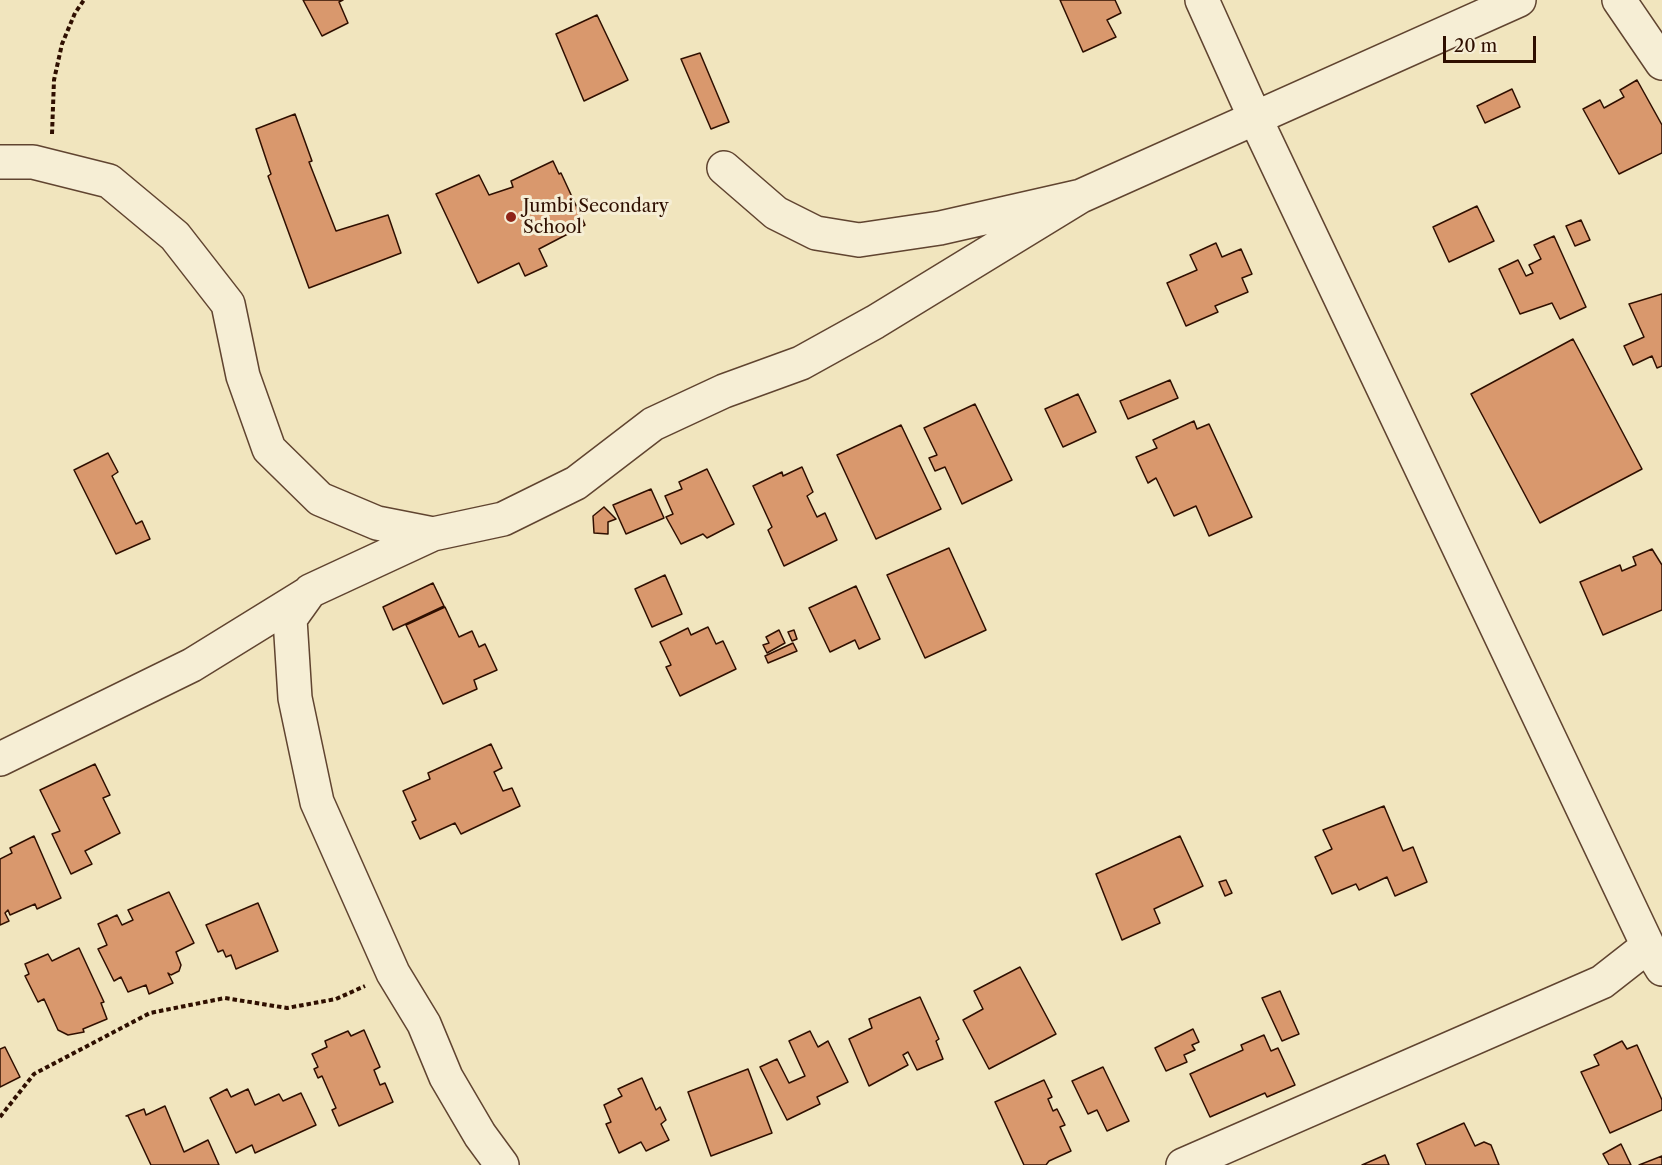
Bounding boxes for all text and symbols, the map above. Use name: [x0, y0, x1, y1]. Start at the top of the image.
scale bar: [1446, 24, 1539, 62]
text: 20 m: [1454, 35, 1497, 57]
place label: Jumbi Secondary School: [523, 196, 669, 238]
marker: Jumbi Secondary School: [504, 210, 518, 224]

